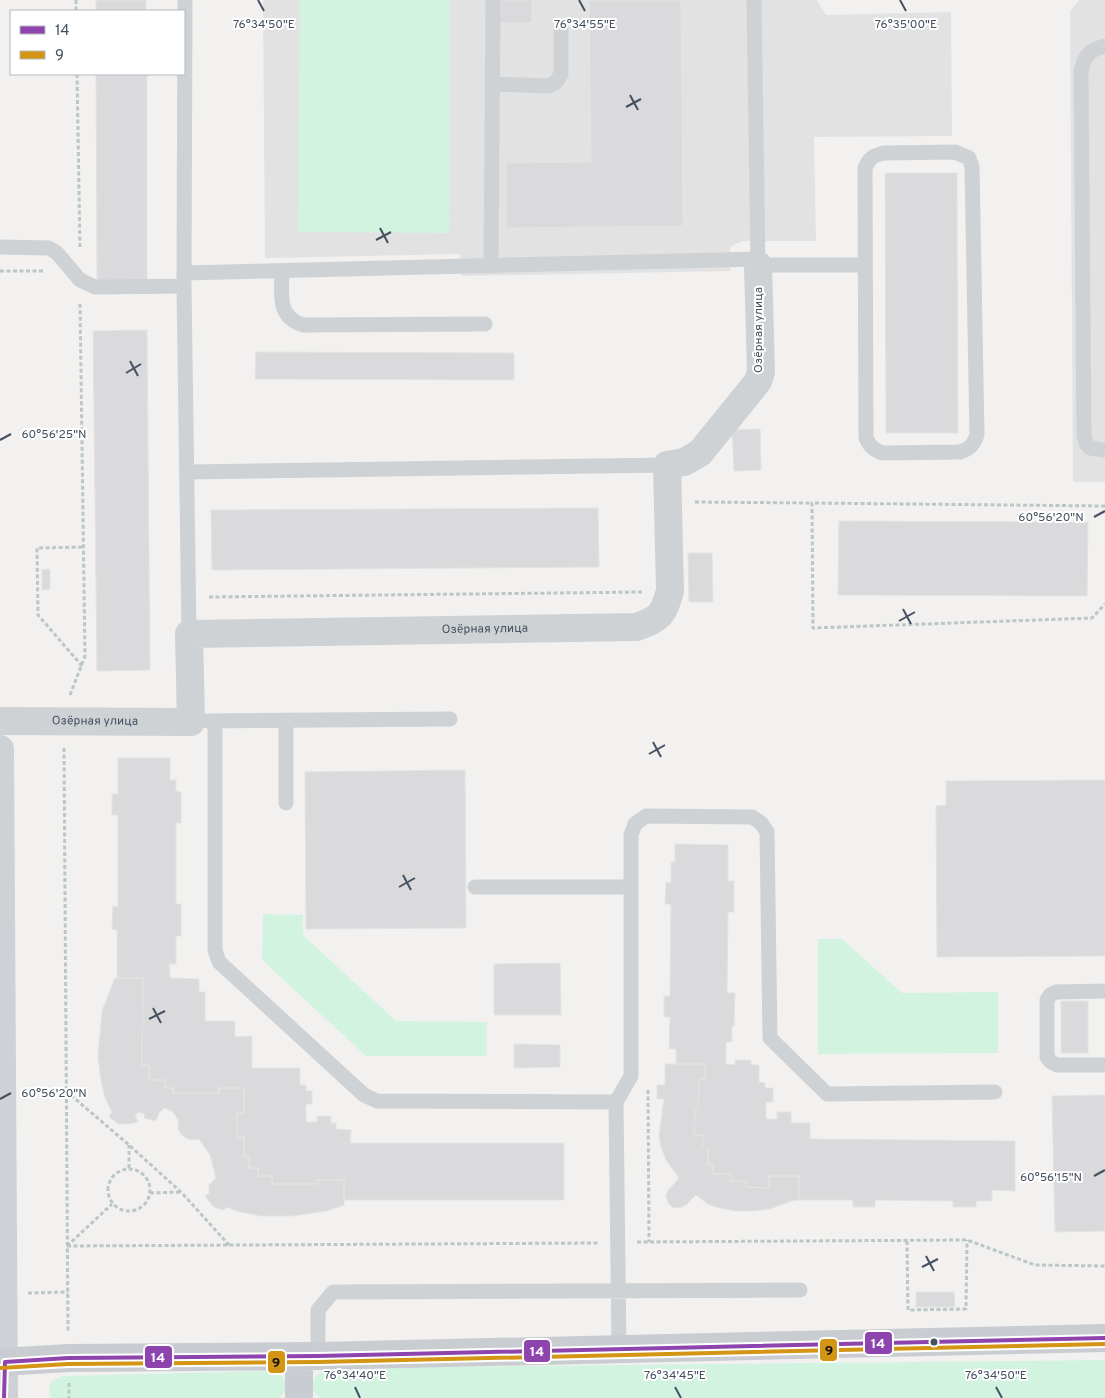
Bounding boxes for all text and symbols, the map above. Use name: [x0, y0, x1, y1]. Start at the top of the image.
legend: [10, 10, 185, 75]
text: 76°34'50"E: [233, 17, 295, 33]
text: 76°34'55"E: [554, 17, 616, 33]
text: 76°35'00"E: [875, 17, 937, 33]
text: 14: [55, 22, 70, 41]
text: 9: [55, 47, 64, 66]
street label: Озёрная улица: [751, 287, 767, 373]
text: 60°56'25"N: [21, 427, 87, 443]
text: 60°56'20"N: [1018, 510, 1084, 526]
street label: Озёрная улица: [442, 621, 528, 638]
street label: Озёрная улица: [52, 713, 138, 730]
text: 60°56'20"N: [21, 1086, 87, 1102]
text: 60°56'15"N: [1020, 1170, 1082, 1186]
line badge: 14: [864, 1331, 893, 1355]
text: 14: [871, 1336, 885, 1353]
unlabelled marker: [929, 1337, 939, 1347]
line badge: 9: [819, 1338, 838, 1362]
line badge: 14: [523, 1339, 551, 1363]
text: 9: [825, 1343, 833, 1360]
text: 14: [530, 1344, 544, 1361]
line badge: 14: [144, 1345, 173, 1369]
text: 14: [151, 1350, 165, 1367]
line badge: 9: [267, 1350, 286, 1374]
text: 9: [272, 1355, 280, 1372]
text: 76°34'40"E: [324, 1368, 386, 1384]
text: 76°34'45"E: [644, 1368, 706, 1384]
text: 76°34'50"E: [965, 1368, 1027, 1384]

